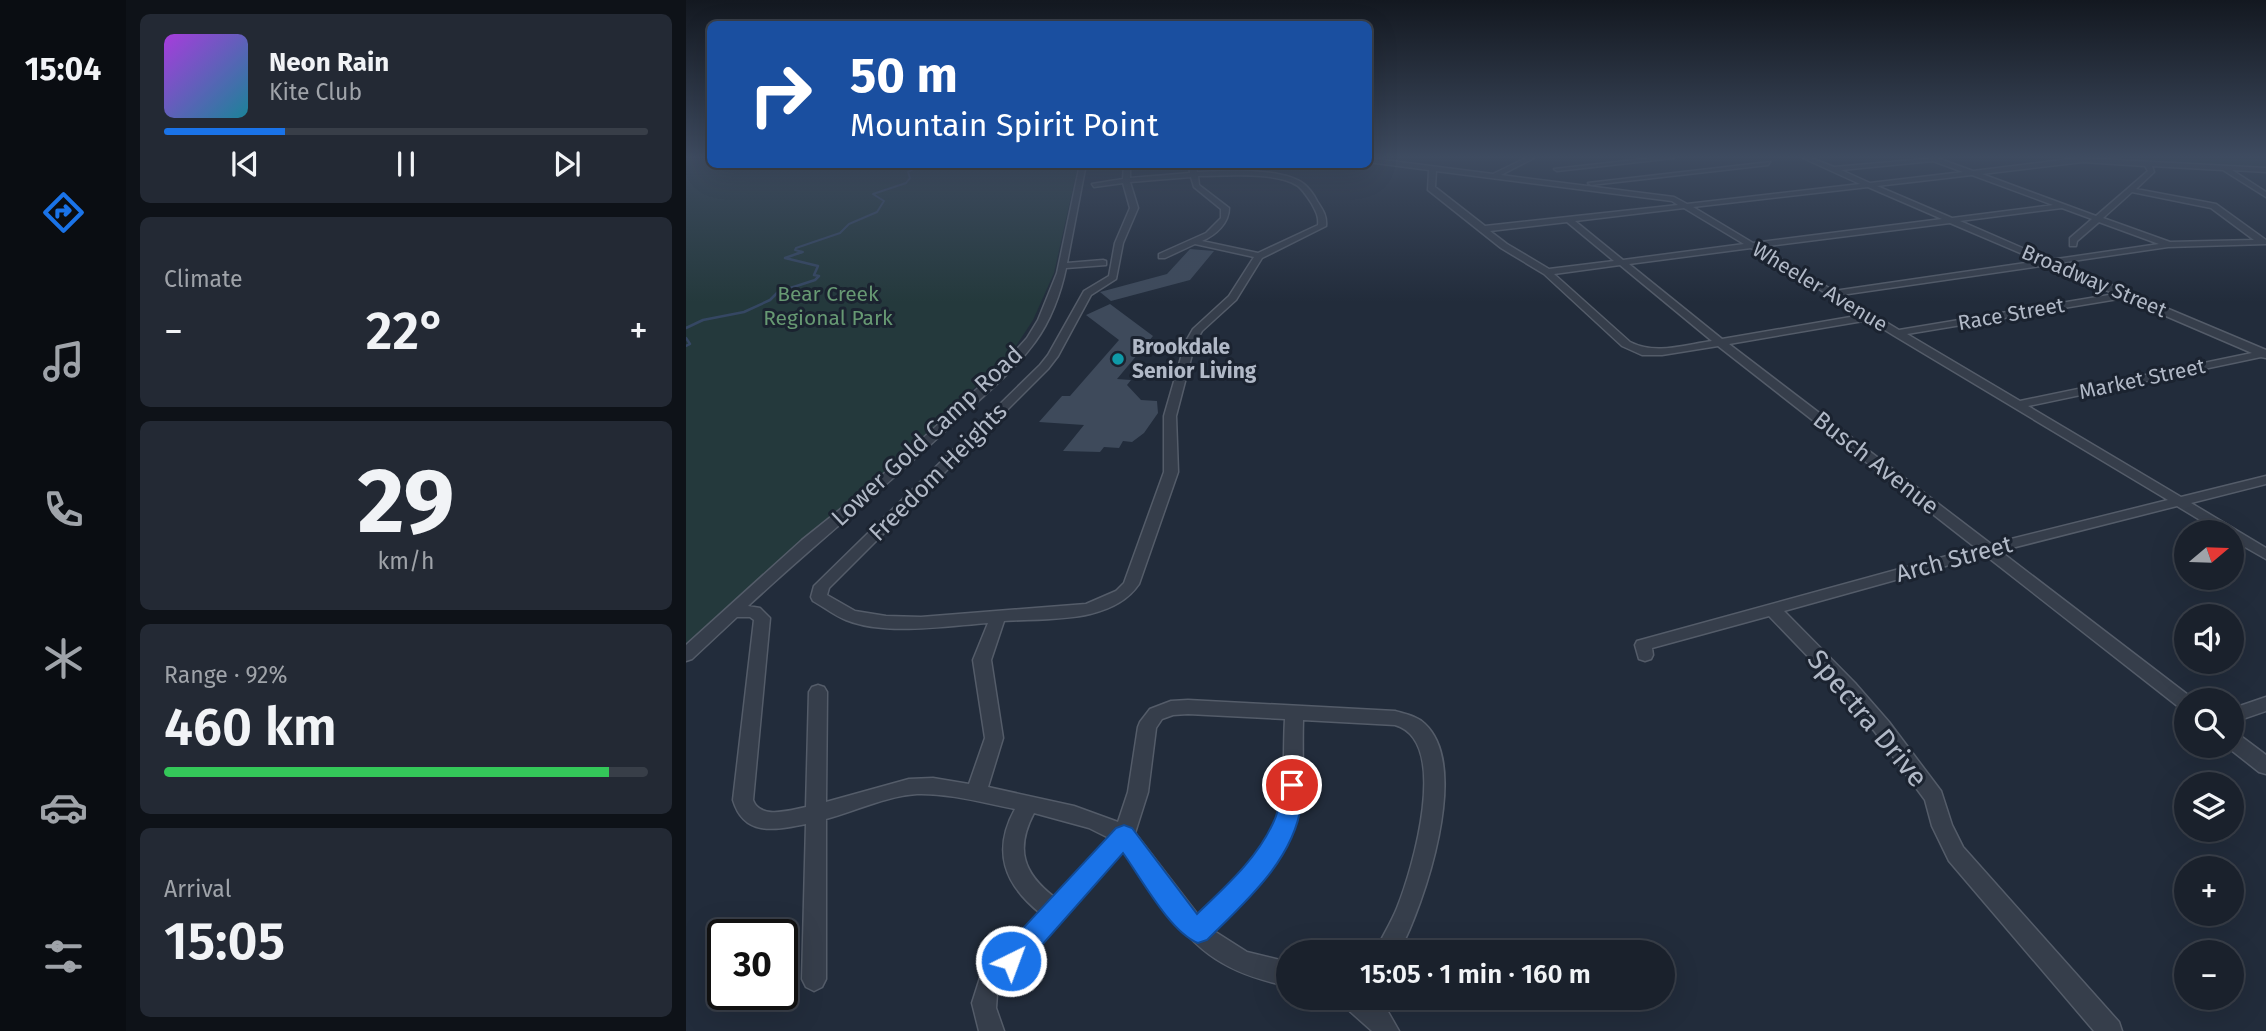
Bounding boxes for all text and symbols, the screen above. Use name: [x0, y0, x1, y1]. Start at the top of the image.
text: 50 m: [850, 46, 958, 105]
text: Neon Rain: [269, 47, 389, 78]
icon: right: [735, 49, 826, 140]
text: 15:04: [25, 50, 101, 88]
text: Kite Club: [269, 78, 362, 106]
text: Mountain Spirit Point: [850, 106, 1158, 144]
icon: previous: [226, 145, 264, 183]
icon: pause: [387, 145, 425, 183]
icon: next: [548, 145, 586, 183]
icon: directions: [39, 188, 88, 237]
street label: Wheeler Avenue: [1748, 236, 1892, 338]
street label: Broadway Street: [2018, 239, 2171, 323]
text: Climate: [164, 265, 243, 293]
park label: Bear Creek Regional Park: [763, 281, 893, 331]
street label: Race Street: [1956, 292, 2067, 336]
text: 22°: [366, 300, 446, 363]
text: −: [164, 308, 183, 354]
text: +: [629, 308, 648, 354]
place label: Brookdale Senior Living: [1132, 334, 1257, 384]
icon: music: [39, 337, 88, 386]
street label: Lower Gold Camp Road: [826, 340, 1028, 532]
marker: Brookdale Senior Living: [1110, 351, 1126, 367]
street label: Market Street: [2077, 353, 2208, 405]
street label: Freedom Heights: [863, 397, 1013, 547]
street label: Busch Avenue: [1808, 405, 1944, 521]
text: 29: [357, 447, 455, 556]
icon: phone: [39, 485, 88, 534]
north arrow: [2174, 520, 2244, 590]
map controls: [2174, 520, 2244, 1010]
street label: Arch Street: [1893, 530, 2016, 588]
text: km/h: [378, 547, 434, 575]
button: sound: [2174, 604, 2244, 674]
icon: climate: [39, 634, 88, 683]
street label: Spectra Drive: [1801, 643, 1935, 794]
text: Range · 92%: [164, 661, 287, 689]
button: search: [2174, 688, 2244, 758]
text: 460 km: [164, 696, 337, 759]
pin: [1262, 755, 1322, 815]
icon: arrive: [1273, 766, 1311, 804]
button: layers: [2174, 772, 2244, 842]
icon: car: [39, 783, 88, 832]
button: +: [2174, 856, 2244, 926]
text: Arrival: [164, 875, 231, 903]
text: 15:05: [164, 910, 285, 973]
speed limit sign: 30: [707, 919, 798, 1010]
position arrow: [974, 924, 1048, 998]
icon: filters: [39, 932, 88, 981]
button: −: [2174, 940, 2244, 1010]
text: 15:05 · 1 min · 160 m: [1360, 959, 1591, 990]

